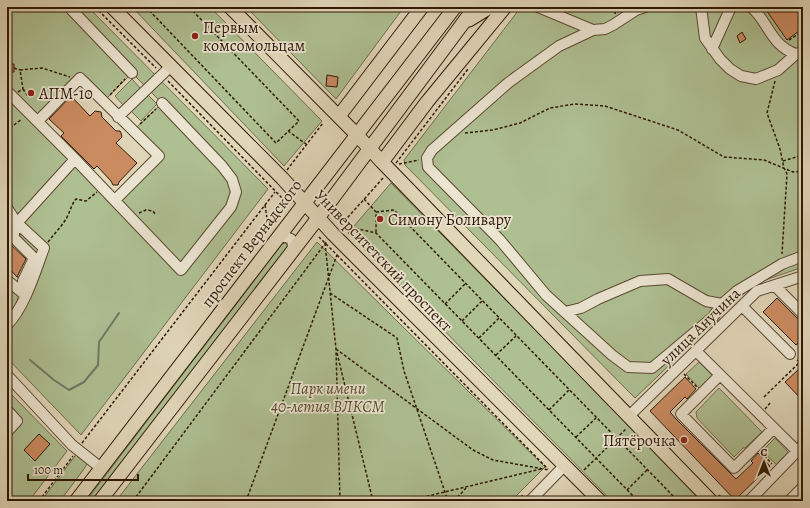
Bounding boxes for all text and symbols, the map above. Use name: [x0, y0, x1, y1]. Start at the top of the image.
place label: Первым комсомольцам: [203, 17, 306, 57]
marker: Первым комсомольцам: [190, 31, 200, 41]
place label: АПМ-10: [38, 83, 93, 105]
marker: АПМ-10: [26, 88, 36, 98]
street label: проспект Вернадского: [196, 175, 307, 312]
street label: Университетский проспект: [309, 185, 457, 337]
place label: Симону Боливару: [388, 209, 512, 231]
marker: Симону Боливару: [375, 214, 385, 224]
street label: улица Анучина: [655, 282, 746, 371]
park label: Парк имени 40-летия ВЛКСМ: [270, 378, 385, 418]
place label: Пятёрочка: [603, 430, 677, 452]
marker: Пятёрочка: [679, 435, 689, 445]
north arrow: [744, 442, 784, 482]
text: С: [761, 445, 768, 460]
scale bar: [28, 456, 138, 482]
text: 100 m: [34, 462, 63, 478]

